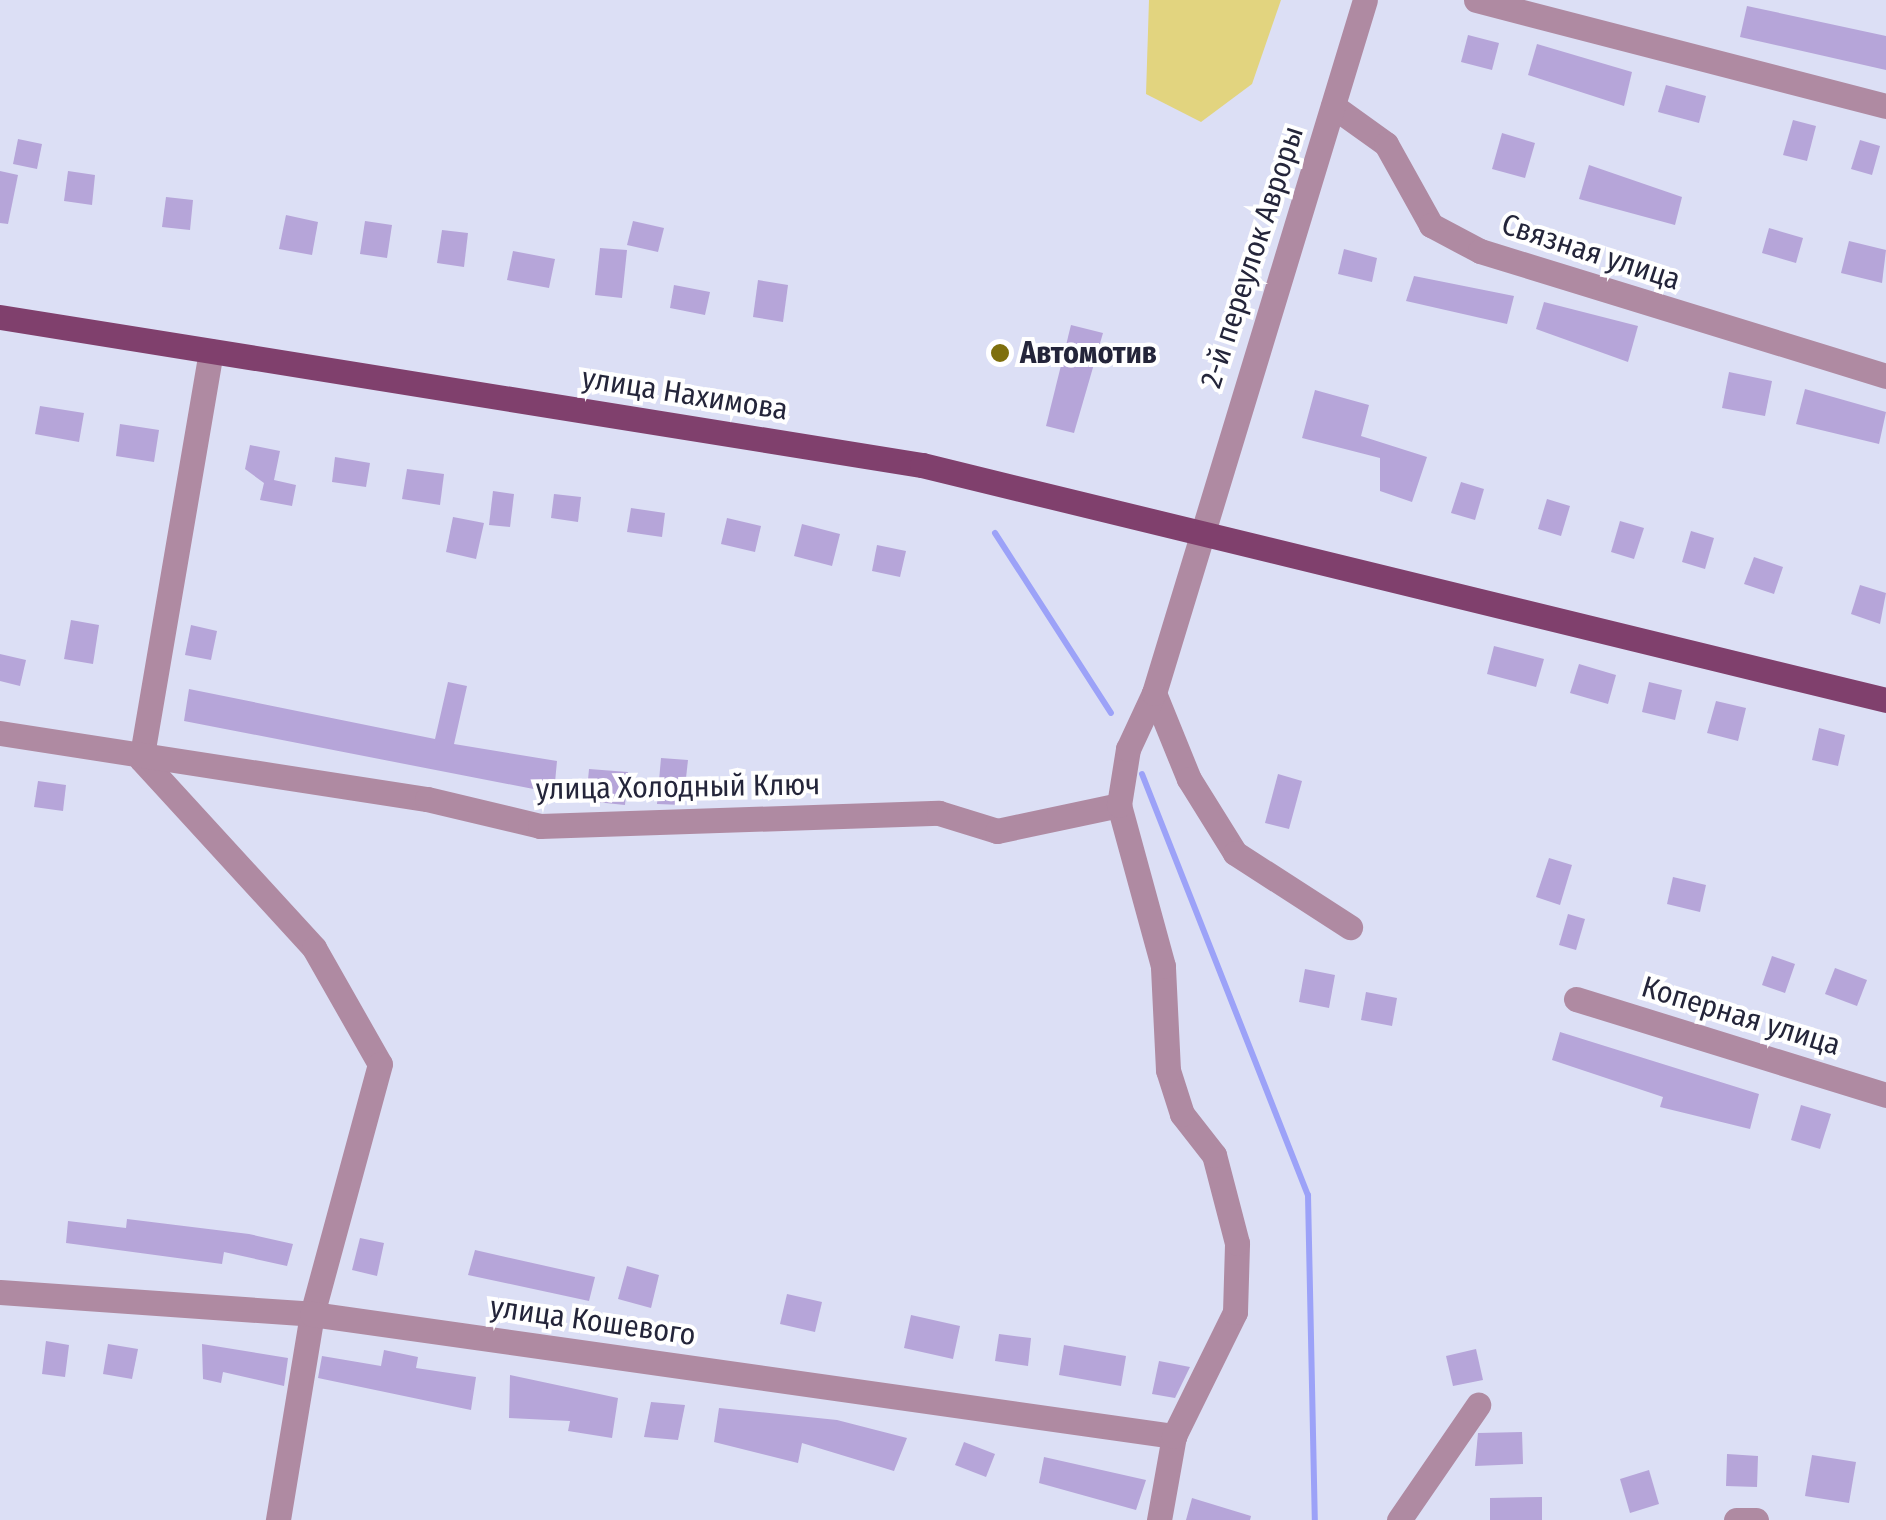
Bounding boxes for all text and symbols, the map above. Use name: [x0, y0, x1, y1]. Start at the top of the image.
street label: 2-й переулок Авроры: [1193, 122, 1311, 392]
street label: Связная улица: [1497, 206, 1685, 298]
place label: Автомотив: [1020, 335, 1157, 371]
marker: Автомотив: [989, 342, 1011, 364]
street label: улица Нахимова: [580, 360, 790, 428]
street label: улица Холодный Ключ: [535, 767, 821, 807]
street label: Коперная улица: [1637, 969, 1845, 1063]
street label: улица Кошевого: [488, 1289, 698, 1353]

